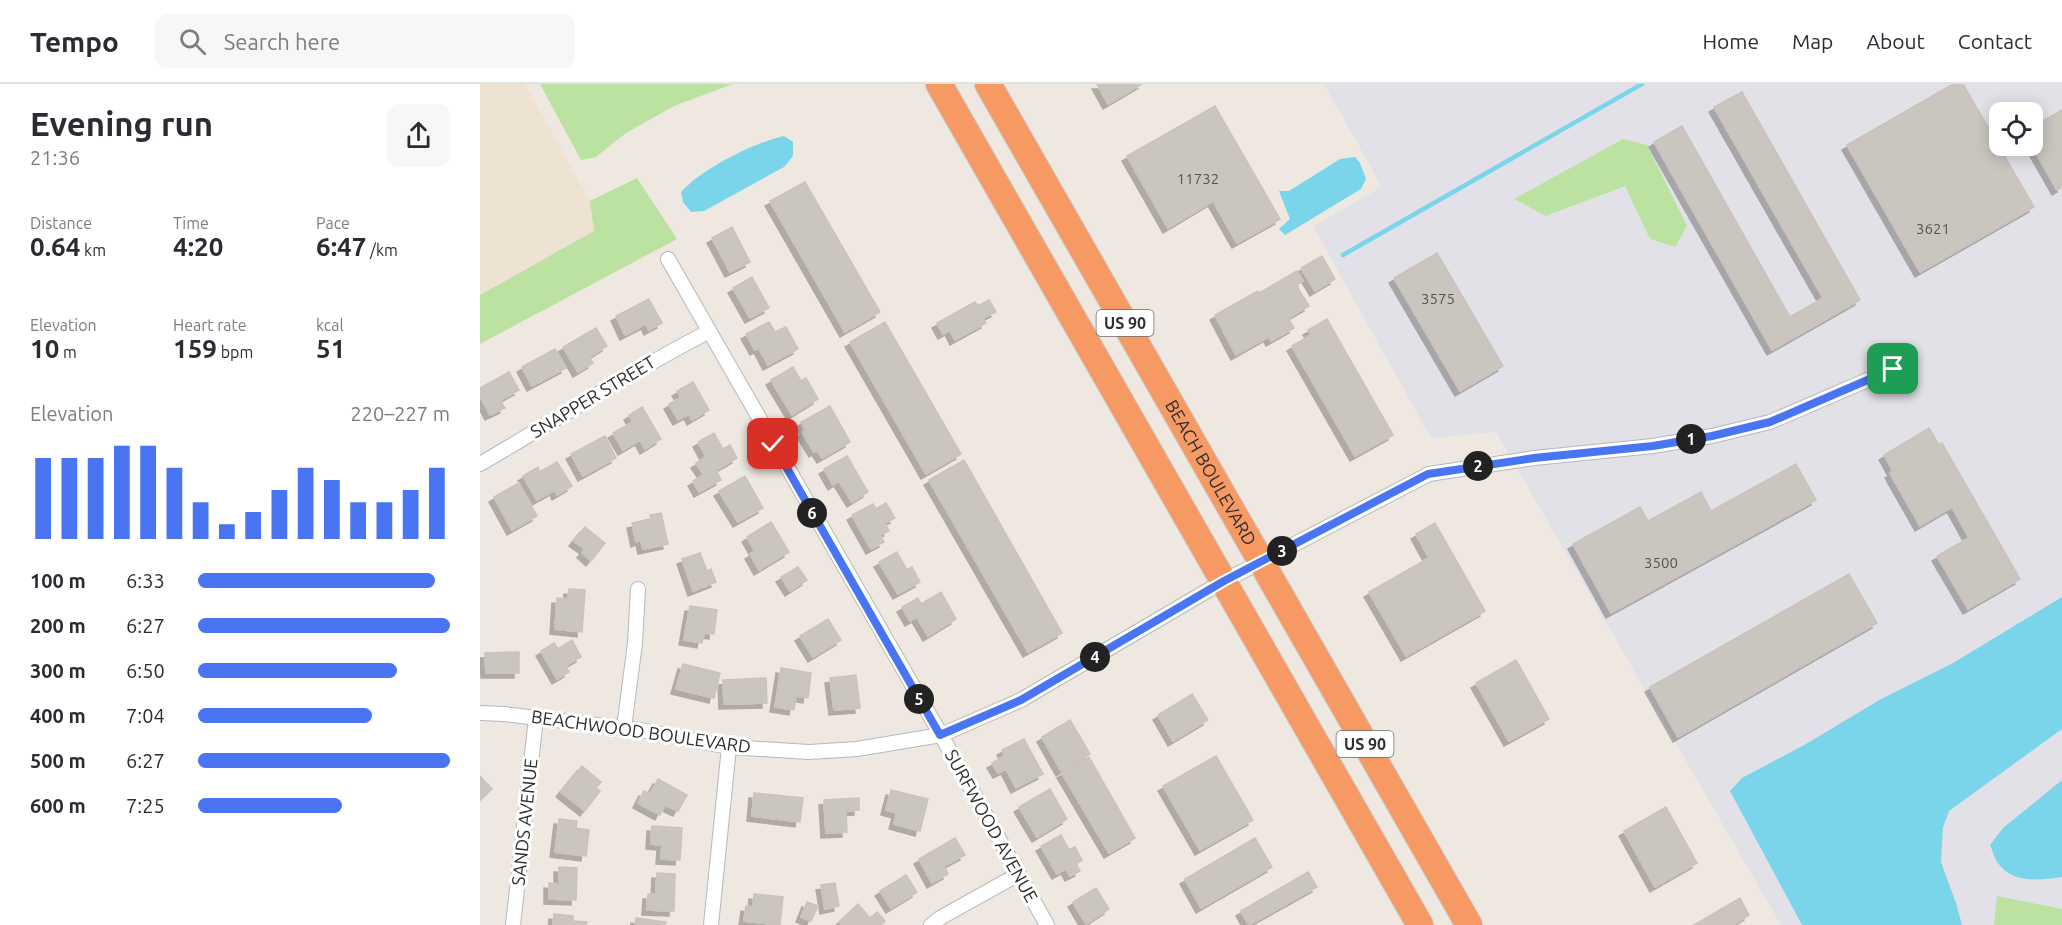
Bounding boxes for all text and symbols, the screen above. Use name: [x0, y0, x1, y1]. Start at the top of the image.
search box: [155, 14, 575, 68]
icon: search: [176, 25, 209, 58]
text: Tempo: [30, 26, 119, 57]
text: Search here: [224, 29, 340, 54]
text: Home: [1702, 29, 1759, 53]
text: Map: [1792, 29, 1833, 53]
text: About: [1866, 29, 1925, 53]
text: Contact: [1958, 29, 2032, 53]
map controls: [1989, 102, 2043, 156]
button: locate: [1989, 102, 2043, 156]
button: share: [387, 104, 450, 167]
text: Evening run: [30, 105, 213, 142]
text: 21:36: [30, 146, 80, 169]
house number: 11732: [1177, 170, 1219, 187]
text: Distance: [30, 214, 92, 232]
text: Time: [173, 214, 209, 232]
text: Pace: [316, 214, 350, 232]
house number: 3621: [1916, 220, 1950, 237]
text: 0.64: [30, 232, 80, 261]
text: 4:20: [173, 232, 223, 261]
text: 6:47: [316, 232, 366, 261]
text: km: [80, 241, 106, 259]
text: /km: [366, 241, 398, 259]
house number: 3575: [1421, 290, 1455, 307]
road number: US 90: [1096, 310, 1154, 336]
text: Elevation: [30, 316, 97, 334]
text: Heart rate: [173, 316, 247, 334]
text: kcal: [316, 316, 344, 334]
text: 10: [30, 334, 59, 363]
text: 159: [173, 334, 217, 363]
text: 51: [316, 334, 345, 363]
text: m: [59, 343, 77, 361]
text: bpm: [217, 343, 253, 361]
pin: [1867, 343, 1918, 394]
street label: SNAPPER STREET: [527, 351, 658, 441]
icon: arrive: [1876, 352, 1909, 385]
street label: BEACH BOULEVARD: [1162, 396, 1261, 549]
text: Elevation: [30, 402, 113, 425]
text: 220–227 m: [351, 402, 450, 425]
pin: [747, 418, 798, 469]
pin: 1: [1676, 424, 1706, 454]
icon: check: [756, 427, 789, 460]
text: 1: [1686, 430, 1696, 448]
pin: 2: [1463, 451, 1493, 481]
text: 2: [1473, 457, 1483, 475]
pin: 6: [797, 498, 827, 528]
text: 6: [807, 504, 817, 522]
pin: 3: [1267, 536, 1297, 566]
text: 3: [1277, 542, 1287, 560]
house number: 3500: [1644, 554, 1678, 571]
text: 100 m: [30, 569, 86, 592]
text: 6:33: [126, 569, 165, 592]
text: 200 m: [30, 614, 86, 637]
text: 6:27: [126, 614, 165, 637]
pin: 4: [1080, 642, 1110, 672]
text: 4: [1090, 648, 1100, 666]
text: 300 m: [30, 659, 86, 682]
text: 6:50: [126, 659, 165, 682]
pin: 5: [904, 684, 934, 714]
text: 5: [914, 690, 924, 708]
text: 400 m: [30, 704, 86, 727]
text: 7:04: [126, 704, 165, 727]
street label: BEACHWOOD BOULEVARD: [530, 706, 752, 756]
road number: US 90: [1336, 731, 1394, 757]
street label: SURFWOOD AVENUE: [942, 746, 1042, 905]
text: 500 m: [30, 749, 86, 772]
text: 6:27: [126, 749, 165, 772]
street label: SANDS AVENUE: [507, 757, 541, 886]
text: 600 m: [30, 794, 86, 817]
text: 7:25: [126, 794, 165, 817]

